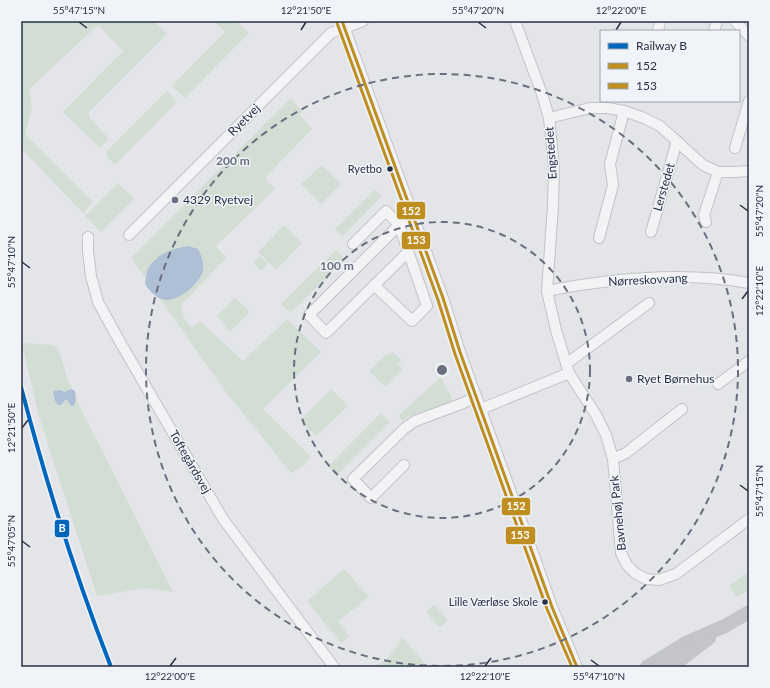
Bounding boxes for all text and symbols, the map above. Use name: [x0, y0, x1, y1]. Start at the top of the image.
text: 55°47'15"N: [53, 4, 105, 16]
text: 12°21'50"E: [281, 4, 331, 16]
text: 55°47'20"N: [452, 4, 504, 16]
text: 12°22'00"E: [596, 4, 646, 16]
legend: [600, 30, 740, 102]
text: Railway B: [636, 38, 687, 53]
text: 152: [636, 58, 657, 73]
text: 153: [636, 78, 657, 93]
street label: Ryetvej: [224, 100, 263, 139]
street label: Engstedet: [541, 125, 560, 180]
text: 200 m: [216, 153, 250, 168]
street label: Lerstedet: [649, 160, 678, 213]
place label: Ryetbo: [348, 162, 382, 175]
marker: Ryetbo: [385, 164, 395, 174]
text: 55°47'20"N: [753, 185, 765, 237]
place label: 4329 Ryetvej: [183, 192, 253, 207]
marker: 4329 Ryetvej: [170, 195, 180, 205]
line badge: 152: [396, 201, 426, 220]
text: 152: [401, 204, 421, 217]
line badge: 153: [401, 231, 431, 250]
text: 153: [406, 233, 426, 246]
text: 55°47'10"N: [5, 236, 17, 288]
text: 100 m: [320, 258, 354, 273]
text: 12°22'10"E: [753, 266, 765, 316]
street label: Nørreskovvang: [608, 270, 688, 289]
centre of rings: [435, 363, 449, 377]
place label: Ryet Børnehus: [637, 371, 714, 386]
marker: Ryet Børnehus: [624, 374, 634, 384]
text: 12°21'50"E: [5, 403, 17, 453]
street label: Toftegårdsvej: [166, 428, 215, 496]
text: 55°47'15"N: [753, 465, 765, 517]
street label: Bavnehøj Park: [606, 474, 629, 551]
line badge: 152: [501, 497, 531, 516]
text: 152: [506, 499, 526, 512]
text: 55°47'05"N: [5, 515, 17, 567]
line badge: B: [54, 519, 70, 538]
text: B: [58, 521, 66, 534]
line badge: 153: [505, 526, 536, 545]
text: 153: [510, 528, 530, 541]
place label: Lille Værløse Skole: [449, 595, 538, 608]
marker: Lille Værløse Skole: [540, 597, 550, 607]
text: 12°22'00"E: [145, 670, 195, 682]
text: 12°22'10"E: [460, 670, 510, 682]
text: 55°47'10"N: [573, 670, 625, 682]

